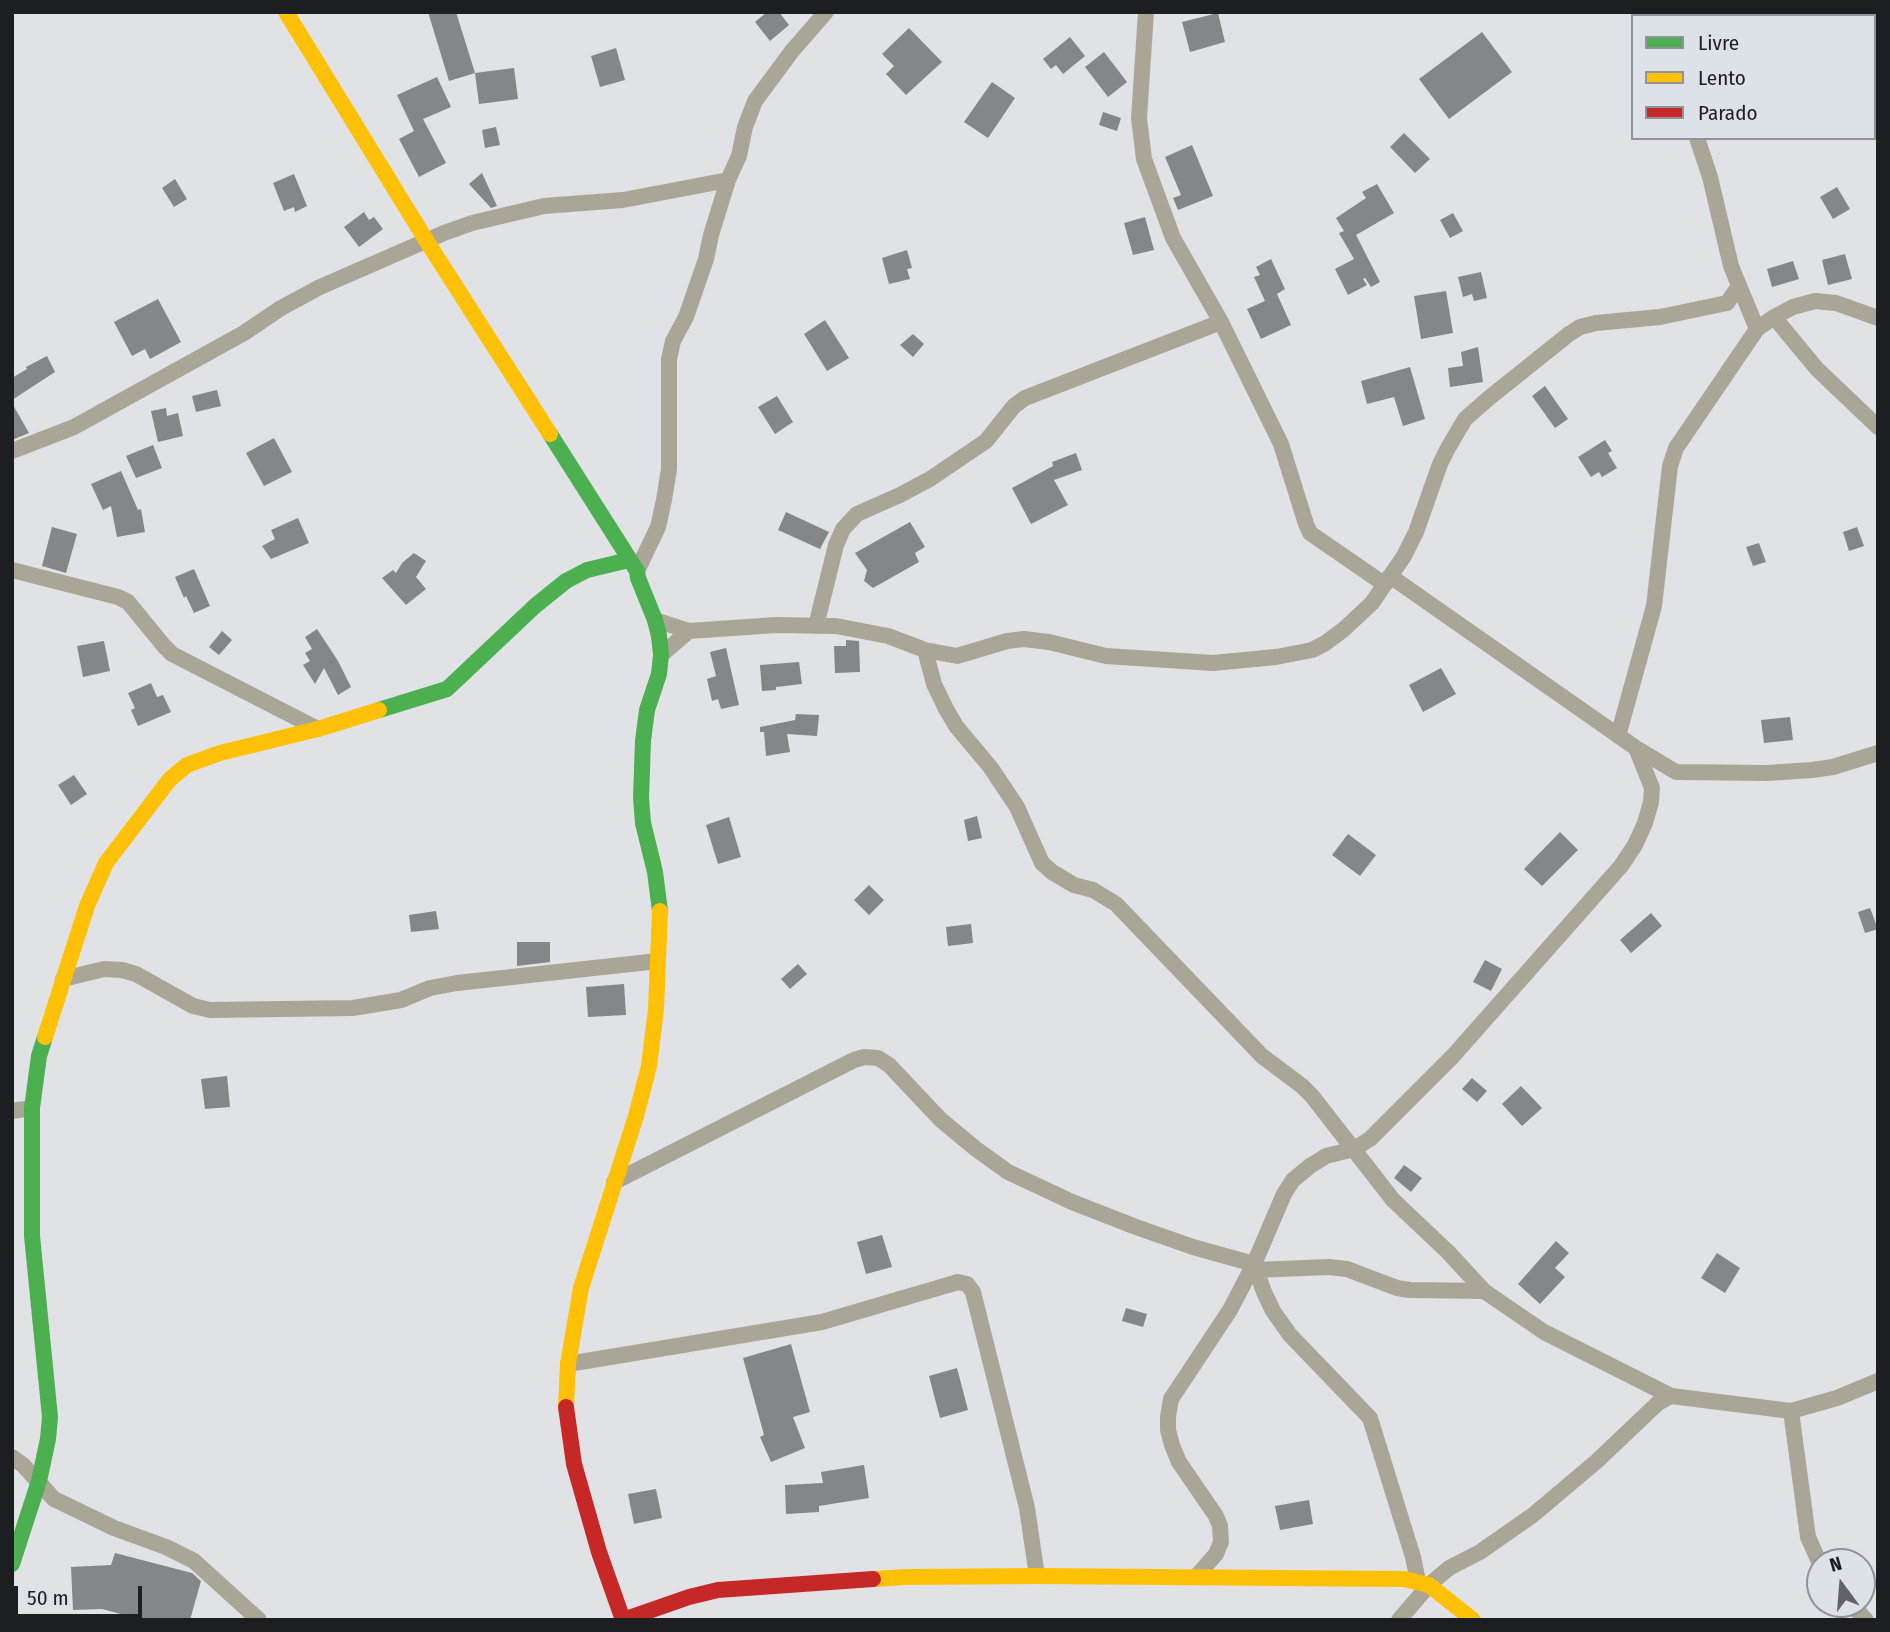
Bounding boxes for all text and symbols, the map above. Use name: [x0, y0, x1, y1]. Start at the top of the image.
legend: [1631, 14, 1876, 140]
text: Livre: [1698, 30, 1739, 56]
text: Lento: [1698, 65, 1746, 91]
text: Parado: [1698, 100, 1757, 126]
north arrow: [1806, 1548, 1876, 1618]
text: N: [1827, 1552, 1844, 1577]
scale bar: [18, 1572, 145, 1616]
text: 50 m: [27, 1585, 69, 1611]

